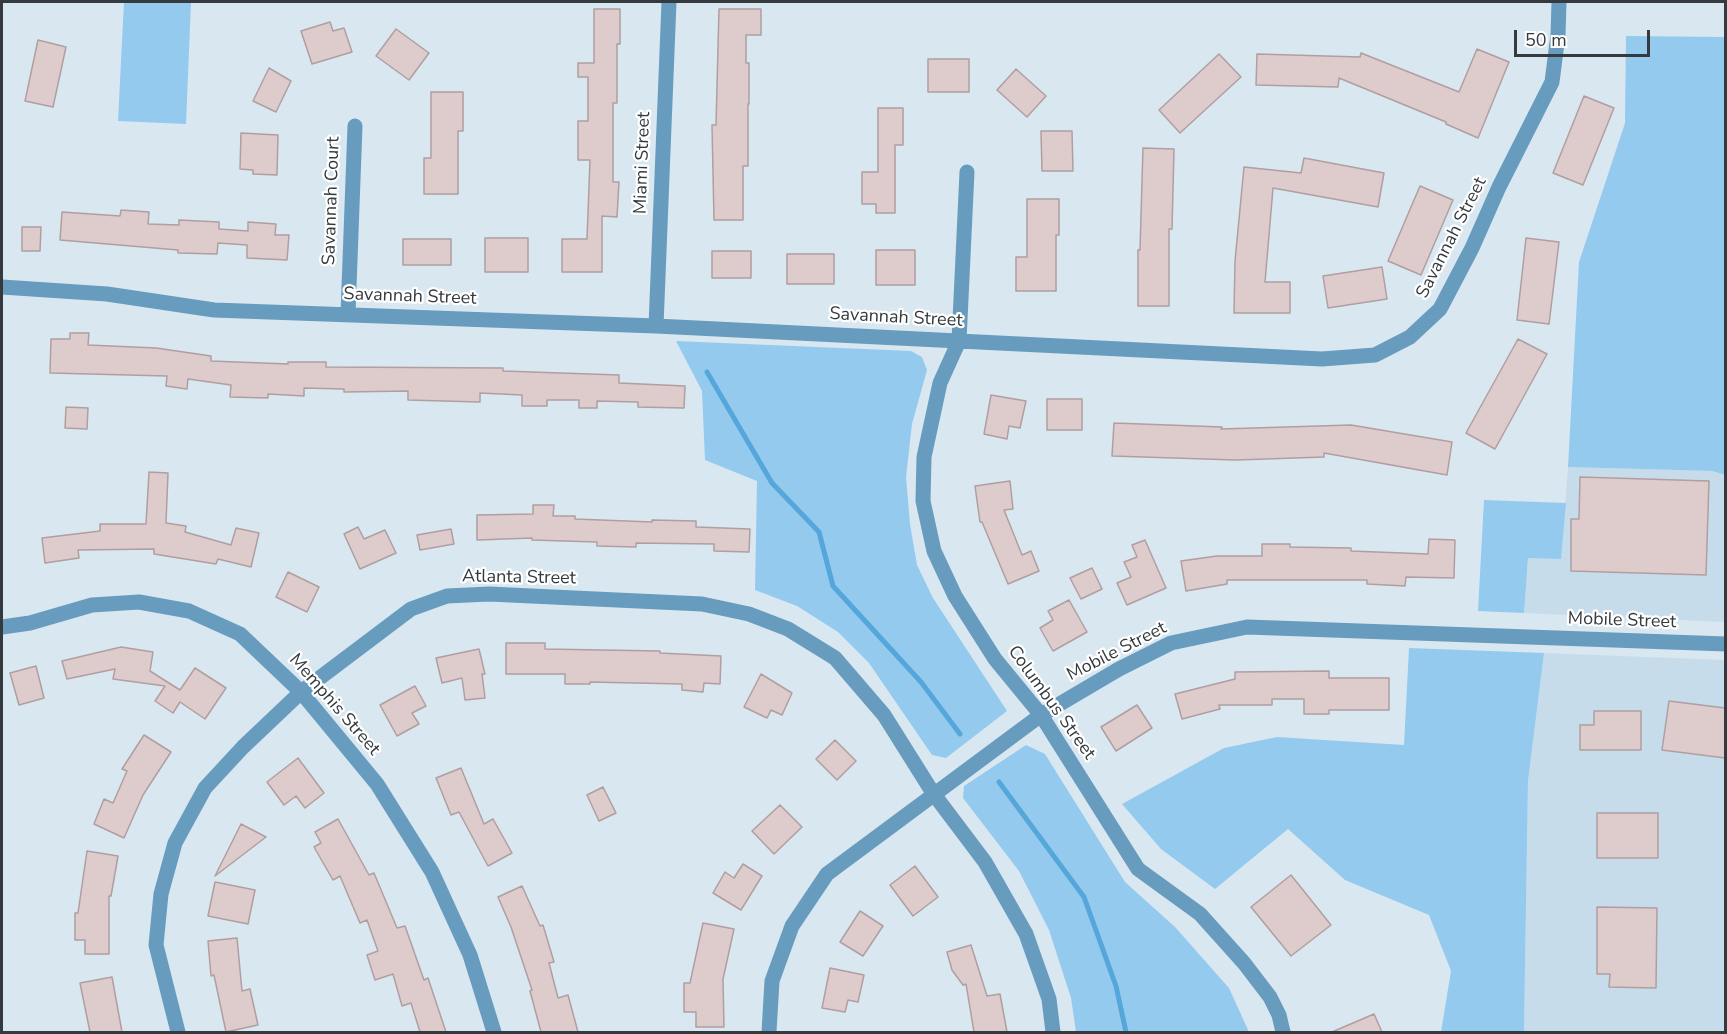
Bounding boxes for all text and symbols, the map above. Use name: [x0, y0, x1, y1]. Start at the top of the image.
scale bar: [1517, 18, 1654, 56]
text: 50 m: [1525, 28, 1567, 52]
street label: Miami Street: [630, 111, 656, 215]
street label: Savannah Court: [319, 136, 345, 266]
street label: Savannah Street: [1412, 174, 1492, 302]
street label: Savannah Street: [343, 284, 477, 310]
street label: Savannah Street: [829, 304, 963, 332]
street label: Atlanta Street: [462, 566, 576, 590]
street label: Mobile Street: [1567, 608, 1677, 634]
street label: Mobile Street: [1064, 618, 1170, 686]
street label: Columbus Street: [1002, 642, 1100, 764]
street label: Memphis Street: [284, 650, 384, 760]

